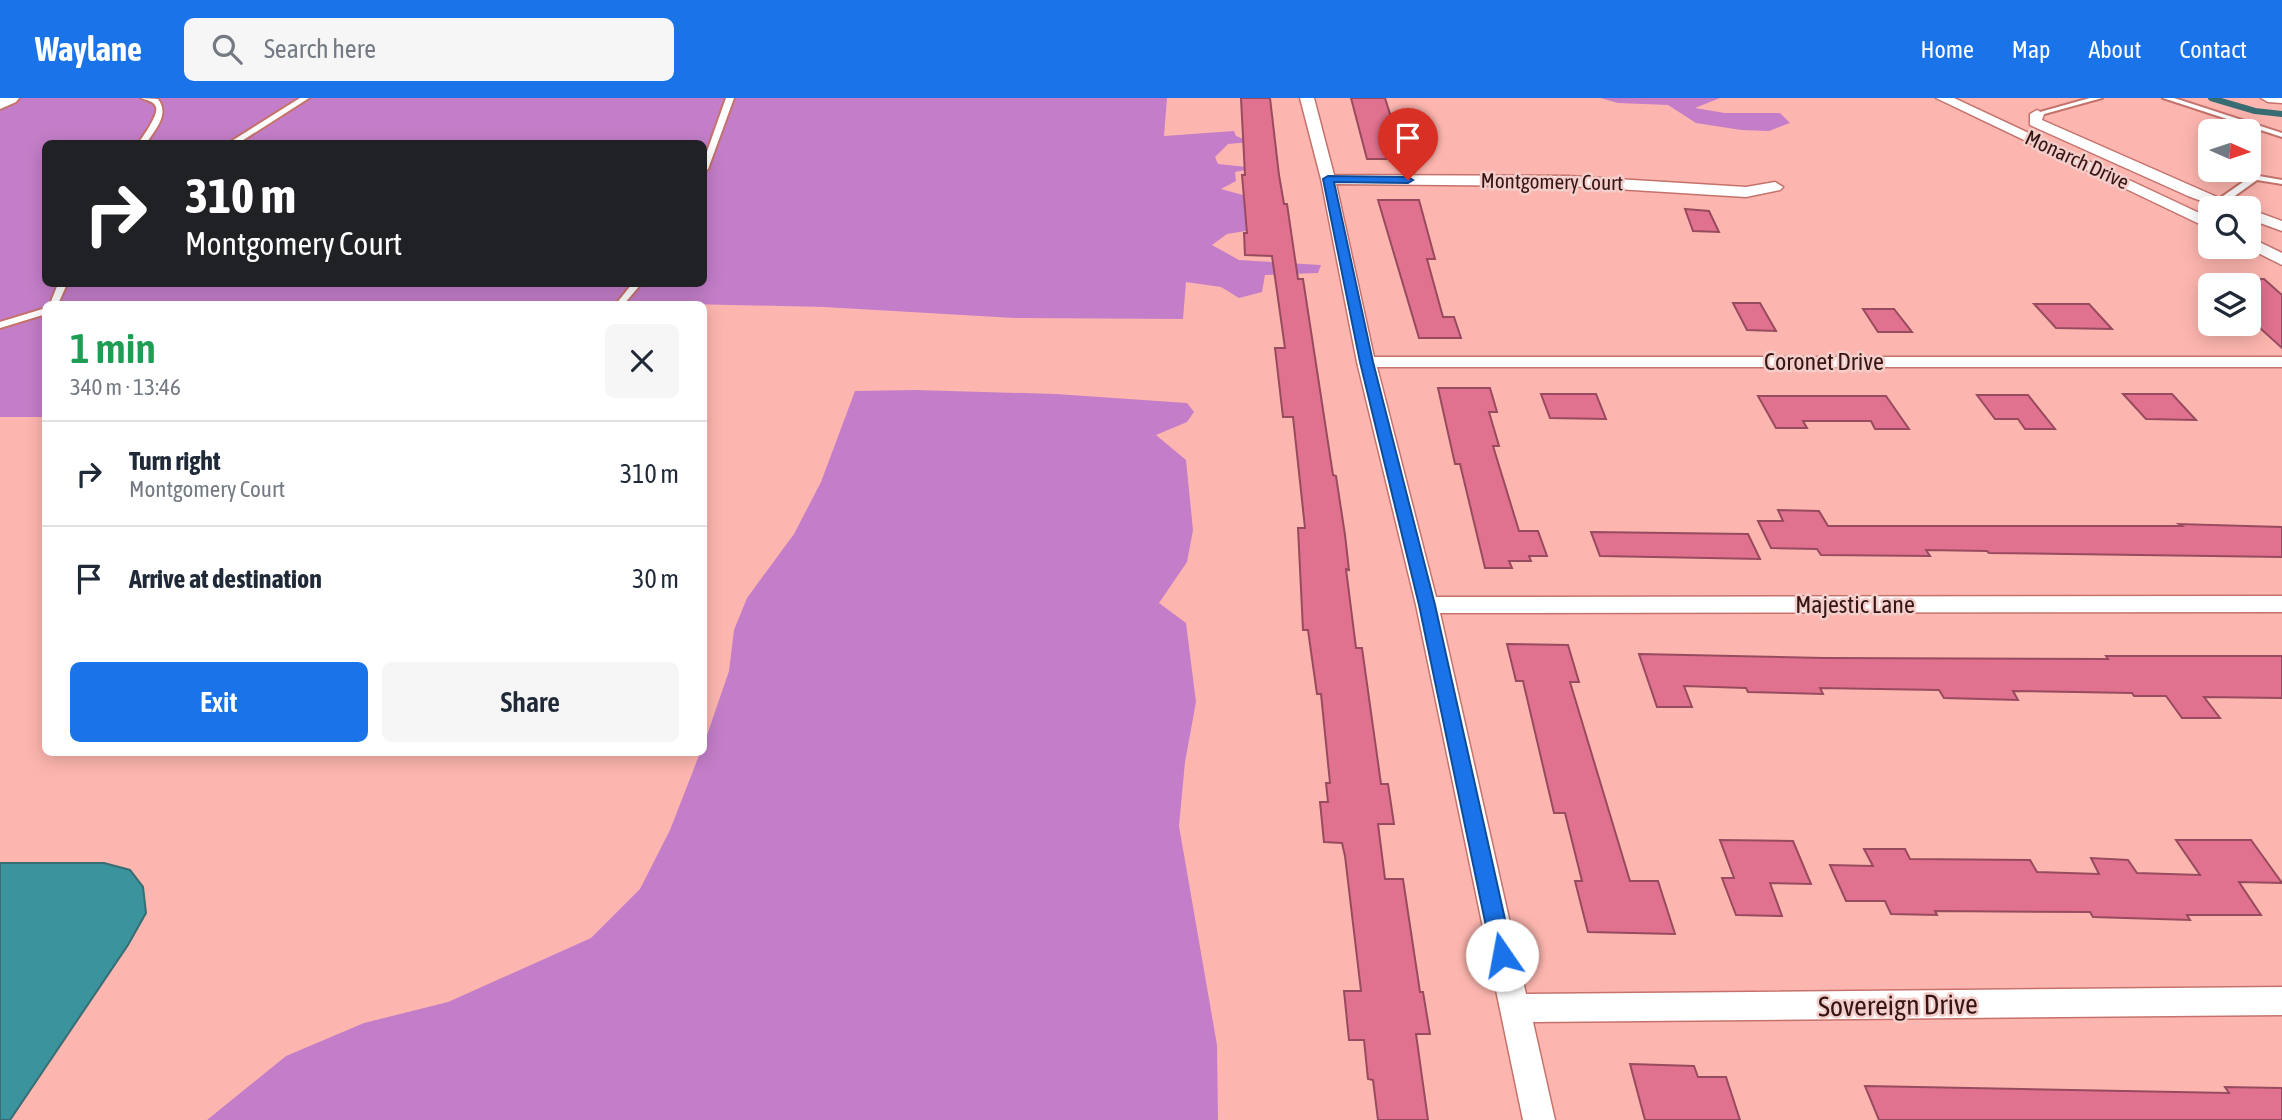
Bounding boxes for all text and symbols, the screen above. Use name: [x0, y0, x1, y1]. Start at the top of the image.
search box: [184, 18, 674, 81]
text: Waylane: [35, 30, 142, 68]
icon: search: [208, 30, 246, 68]
text: Search here: [264, 34, 376, 64]
text: Home: [1920, 36, 1974, 63]
text: Map: [2012, 36, 2050, 63]
text: About: [2088, 36, 2141, 63]
text: Contact: [2179, 36, 2247, 63]
pin: [1378, 108, 1438, 180]
icon: arrive: [1389, 119, 1427, 157]
north arrow: [2198, 119, 2261, 182]
map controls: [2198, 119, 2261, 336]
street label: Monarch Drive: [2022, 125, 2133, 194]
text: 310 m: [185, 167, 296, 223]
icon: right: [70, 168, 161, 259]
street label: Montgomery Court: [1481, 168, 1623, 194]
button: search: [2198, 196, 2261, 259]
text: Montgomery Court: [185, 225, 402, 262]
button: layers: [2198, 273, 2261, 336]
text: 1 min: [70, 324, 156, 372]
button: close: [605, 324, 679, 398]
street label: Coronet Drive: [1764, 348, 1884, 375]
text: 340 m · 13:46: [70, 374, 181, 400]
text: Turn right: [129, 446, 220, 476]
icon: right: [70, 455, 108, 493]
text: 310 m: [620, 459, 679, 489]
text: Montgomery Court: [129, 476, 285, 502]
icon: arrive: [70, 560, 108, 598]
text: Arrive at destination: [129, 564, 322, 594]
text: 30 m: [632, 564, 679, 594]
street label: Majestic Lane: [1795, 591, 1915, 618]
button: Exit: [70, 662, 368, 742]
button: Share: [382, 662, 679, 742]
position arrow: [1465, 918, 1539, 992]
street label: Sovereign Drive: [1818, 988, 1978, 1022]

